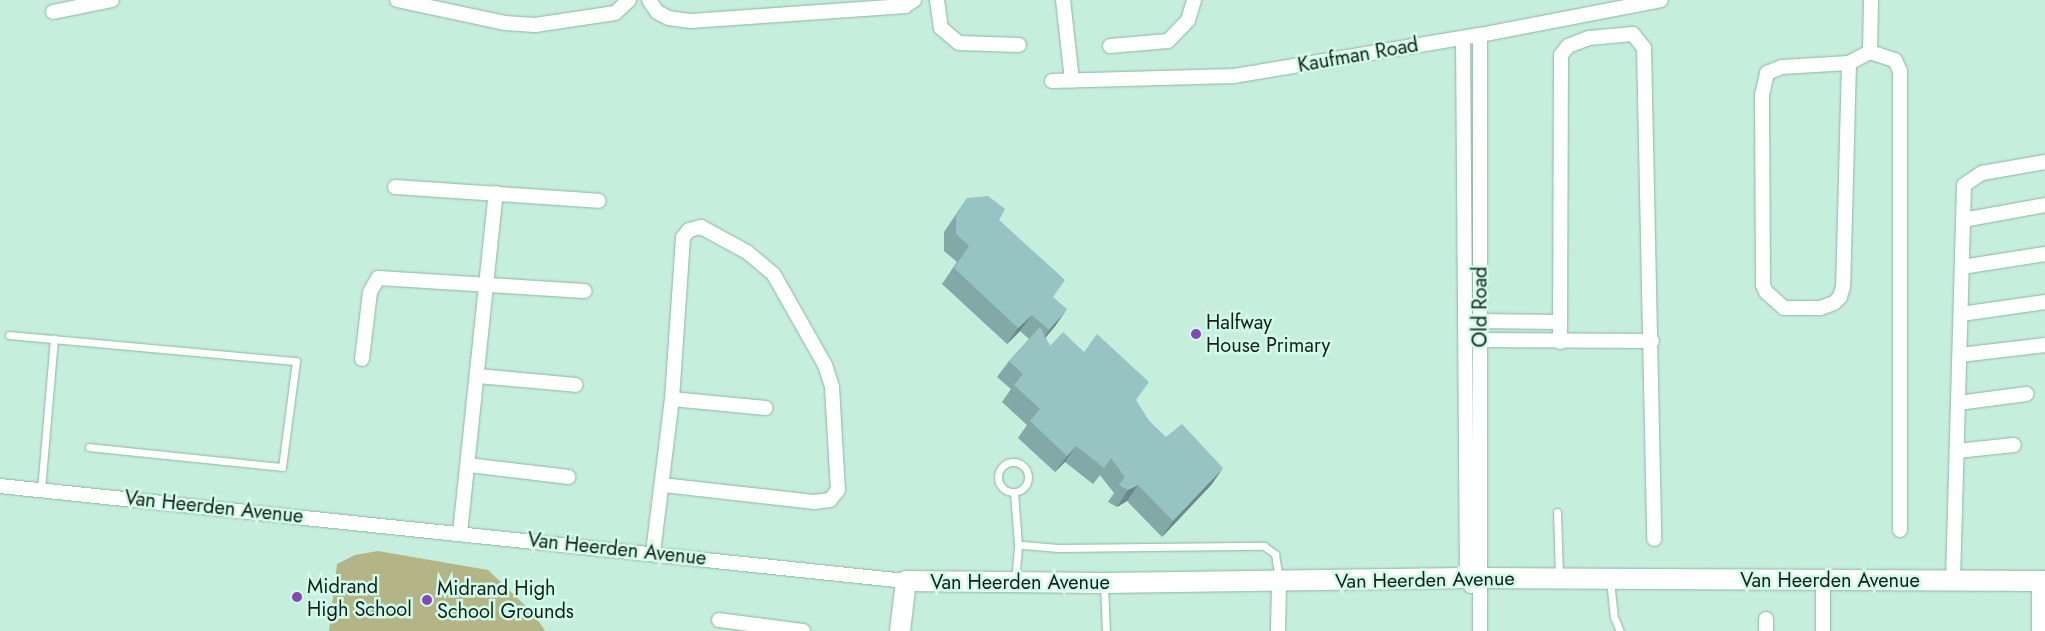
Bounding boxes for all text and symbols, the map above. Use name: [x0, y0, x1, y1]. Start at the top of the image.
street label: Kaufman Road: [1296, 33, 1420, 77]
street label: Old Road: [1468, 267, 1492, 347]
place label: Halfway House Primary: [1206, 310, 1330, 357]
marker: Halfway House Primary: [1190, 328, 1202, 340]
street label: Van Heerden Avenue: [123, 486, 305, 528]
street label: Van Heerden Avenue: [526, 528, 708, 570]
street label: Van Heerden Avenue: [1335, 566, 1515, 594]
street label: Van Heerden Avenue: [1740, 568, 1920, 592]
street label: Van Heerden Avenue: [930, 570, 1110, 594]
place label: Midrand High School: [307, 574, 412, 621]
place label: Midrand High School Grounds: [437, 576, 574, 623]
marker: Midrand High School: [291, 591, 303, 603]
marker: Midrand High School Grounds: [421, 594, 433, 606]

